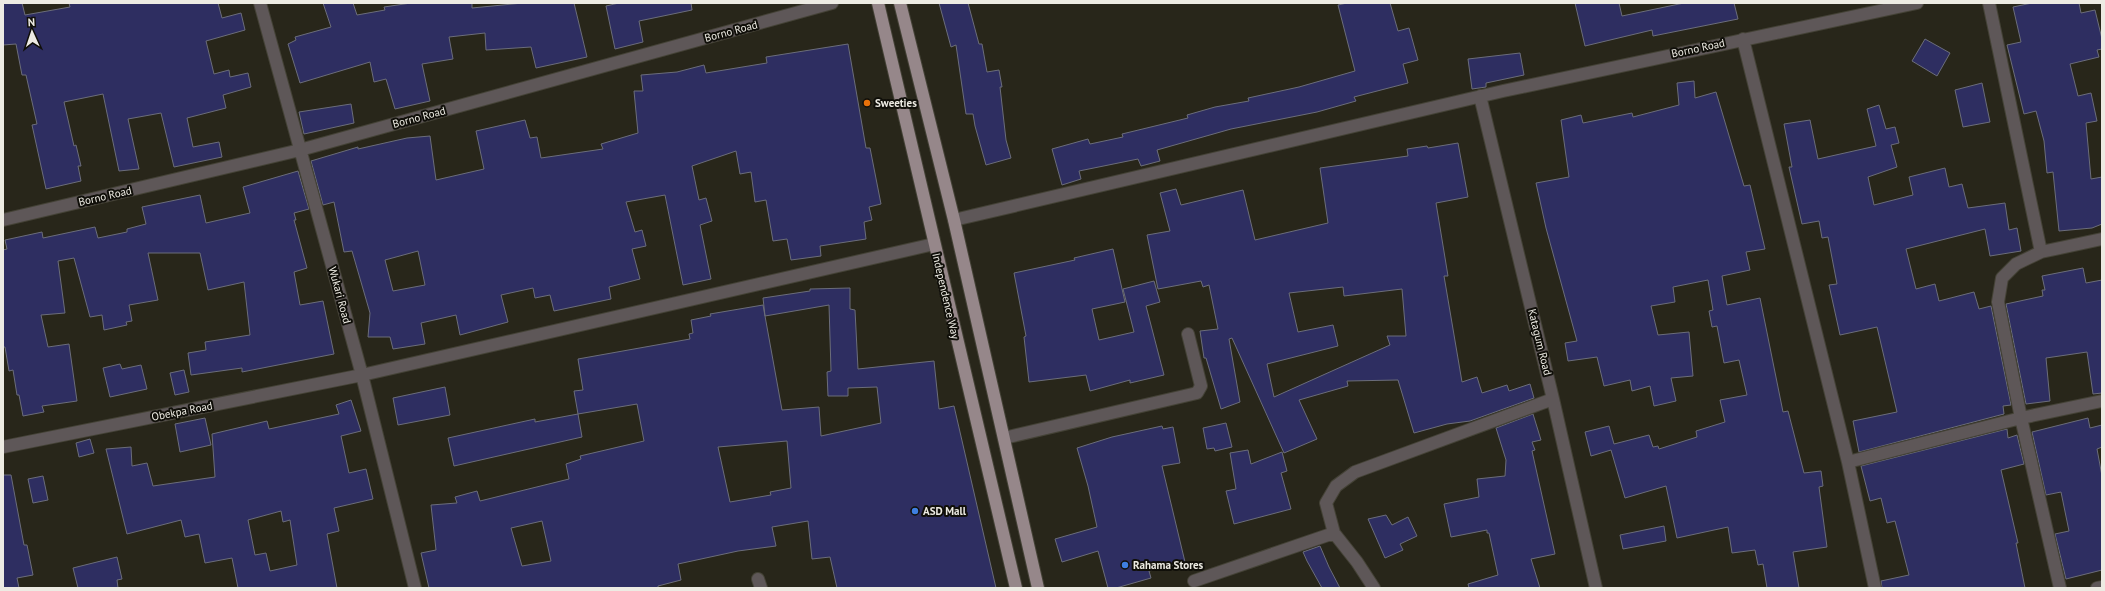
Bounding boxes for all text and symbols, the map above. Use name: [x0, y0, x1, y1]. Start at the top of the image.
north arrow: [12, 12, 52, 52]
text: N: [27, 15, 35, 29]
street label: Borno Road: [703, 17, 759, 45]
street label: Borno Road: [1670, 36, 1726, 60]
place label: Sweeties: [875, 96, 917, 110]
marker: Sweeties: [862, 98, 872, 108]
street label: Borno Road: [391, 103, 447, 131]
street label: Borno Road: [77, 183, 133, 209]
street label: Independence Way: [929, 252, 963, 341]
street label: Wukari Road: [326, 265, 354, 325]
street label: Katagum Road: [1525, 307, 1555, 377]
street label: Obekpa Road: [150, 398, 214, 424]
place label: ASD Mall: [923, 504, 967, 518]
marker: ASD Mall: [910, 506, 920, 516]
place label: Rahama Stores: [1133, 558, 1204, 572]
marker: Rahama Stores: [1120, 560, 1130, 570]

